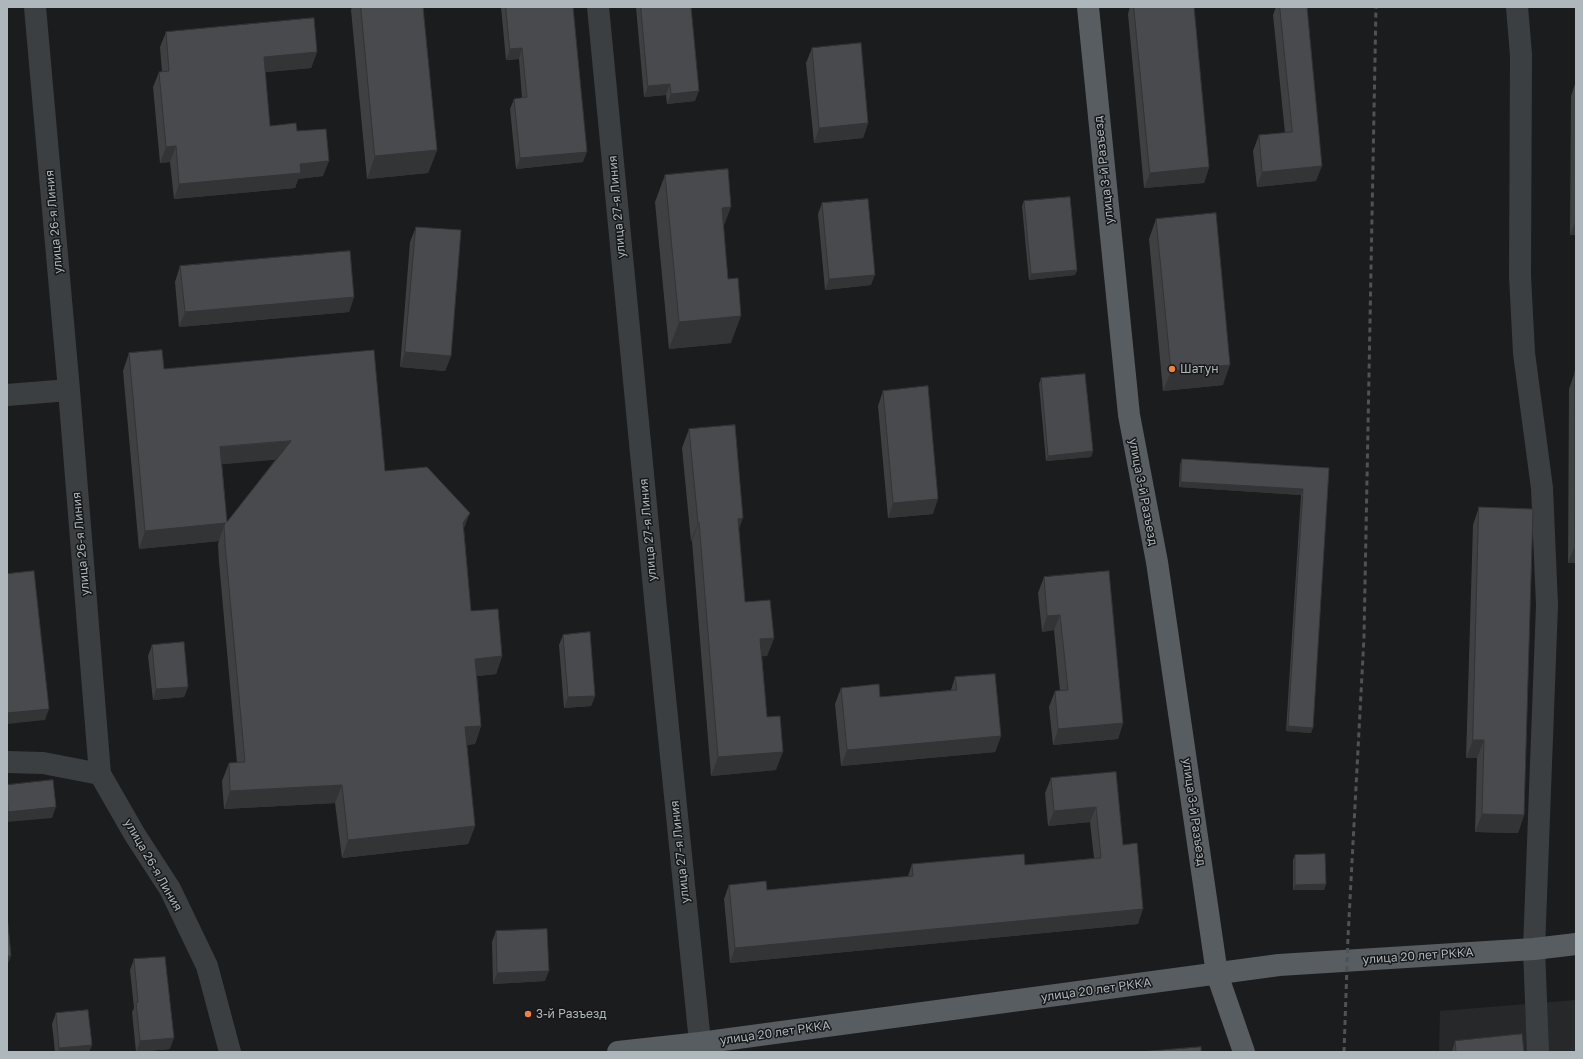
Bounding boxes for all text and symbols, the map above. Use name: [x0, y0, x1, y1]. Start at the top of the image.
street label: улица 3-й Разъезд: [1091, 115, 1117, 225]
street label: улица 27-я Линия: [605, 155, 629, 259]
street label: улица 26-я Линия: [42, 169, 66, 275]
place label: Шатун: [1180, 362, 1218, 376]
marker: Шатун: [1167, 364, 1177, 374]
street label: улица 3-й Разъезд: [1126, 437, 1160, 547]
street label: улица 27-я Линия: [636, 478, 660, 582]
street label: улица 26-я Линия: [69, 491, 93, 597]
street label: улица 3-й Разъезд: [1179, 757, 1209, 867]
street label: улица 27-я Линия: [667, 800, 693, 904]
street label: улица 26-я Линия: [121, 816, 185, 914]
street label: улица 20 лет РККА: [1362, 945, 1474, 967]
street label: улица 20 лет РККА: [1040, 975, 1152, 1005]
place label: 3-й Разъезд: [536, 1007, 607, 1021]
marker: 3-й Разъезд: [523, 1009, 533, 1019]
street label: улица 20 лет РККА: [719, 1018, 831, 1048]

